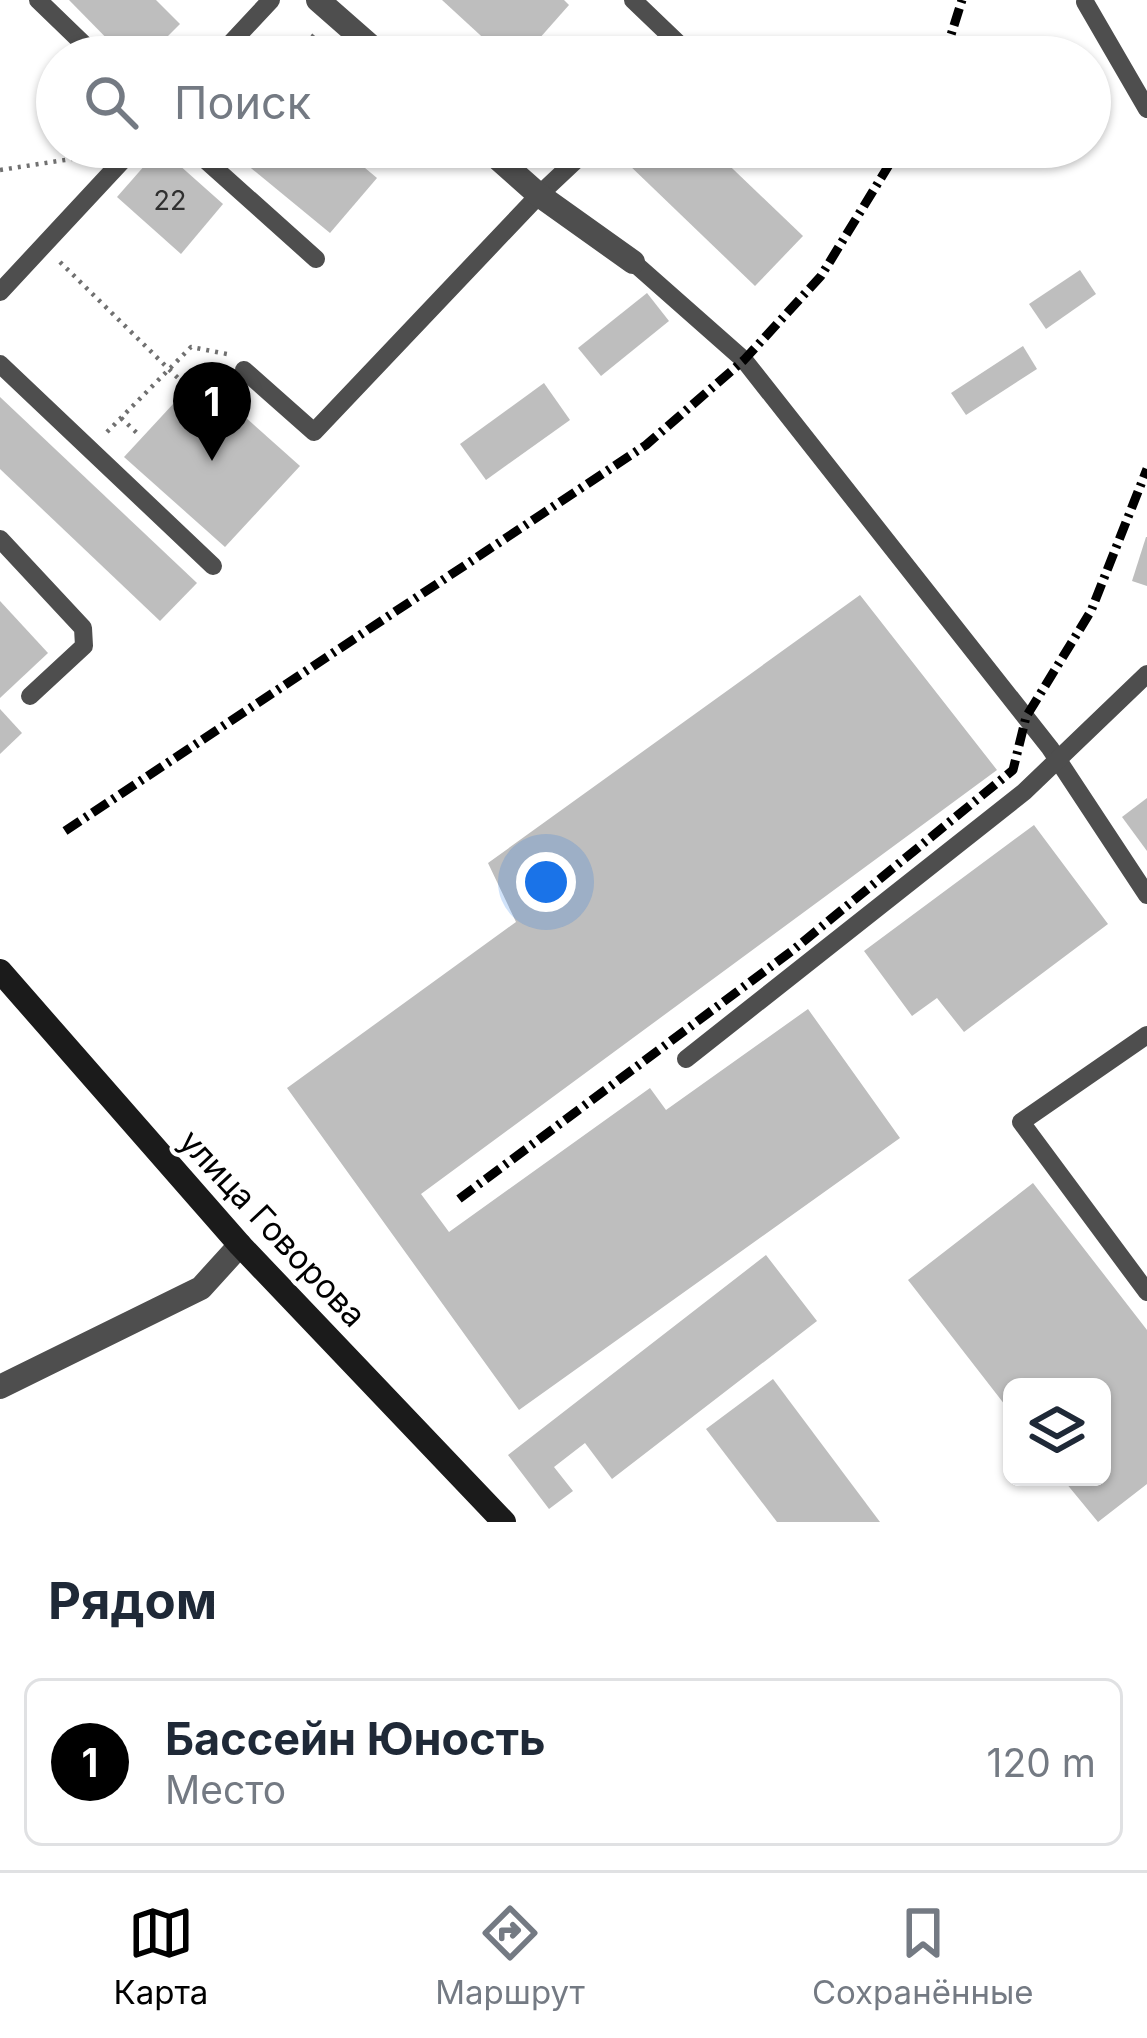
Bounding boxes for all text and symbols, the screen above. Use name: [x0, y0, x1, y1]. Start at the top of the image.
search box: [36, 36, 1111, 168]
icon: search: [78, 69, 144, 135]
text: Поиск: [174, 75, 311, 130]
house number: 22: [154, 184, 186, 217]
pin: 1: [173, 362, 251, 461]
your location: [516, 852, 576, 912]
street label: улица Говорова: [171, 1121, 375, 1335]
map controls: [1003, 1378, 1111, 1486]
button: layers: [1003, 1378, 1111, 1486]
text: Рядом: [48, 1570, 217, 1631]
text: Бассейн Юность: [165, 1711, 546, 1766]
text: 1: [82, 1739, 98, 1786]
text: 120 m: [987, 1739, 1096, 1786]
text: Место: [165, 1766, 286, 1813]
tab: Карта: [113, 1900, 208, 2012]
tab: Маршрут: [435, 1900, 585, 2012]
tab: Сохранённые: [812, 1900, 1033, 2012]

